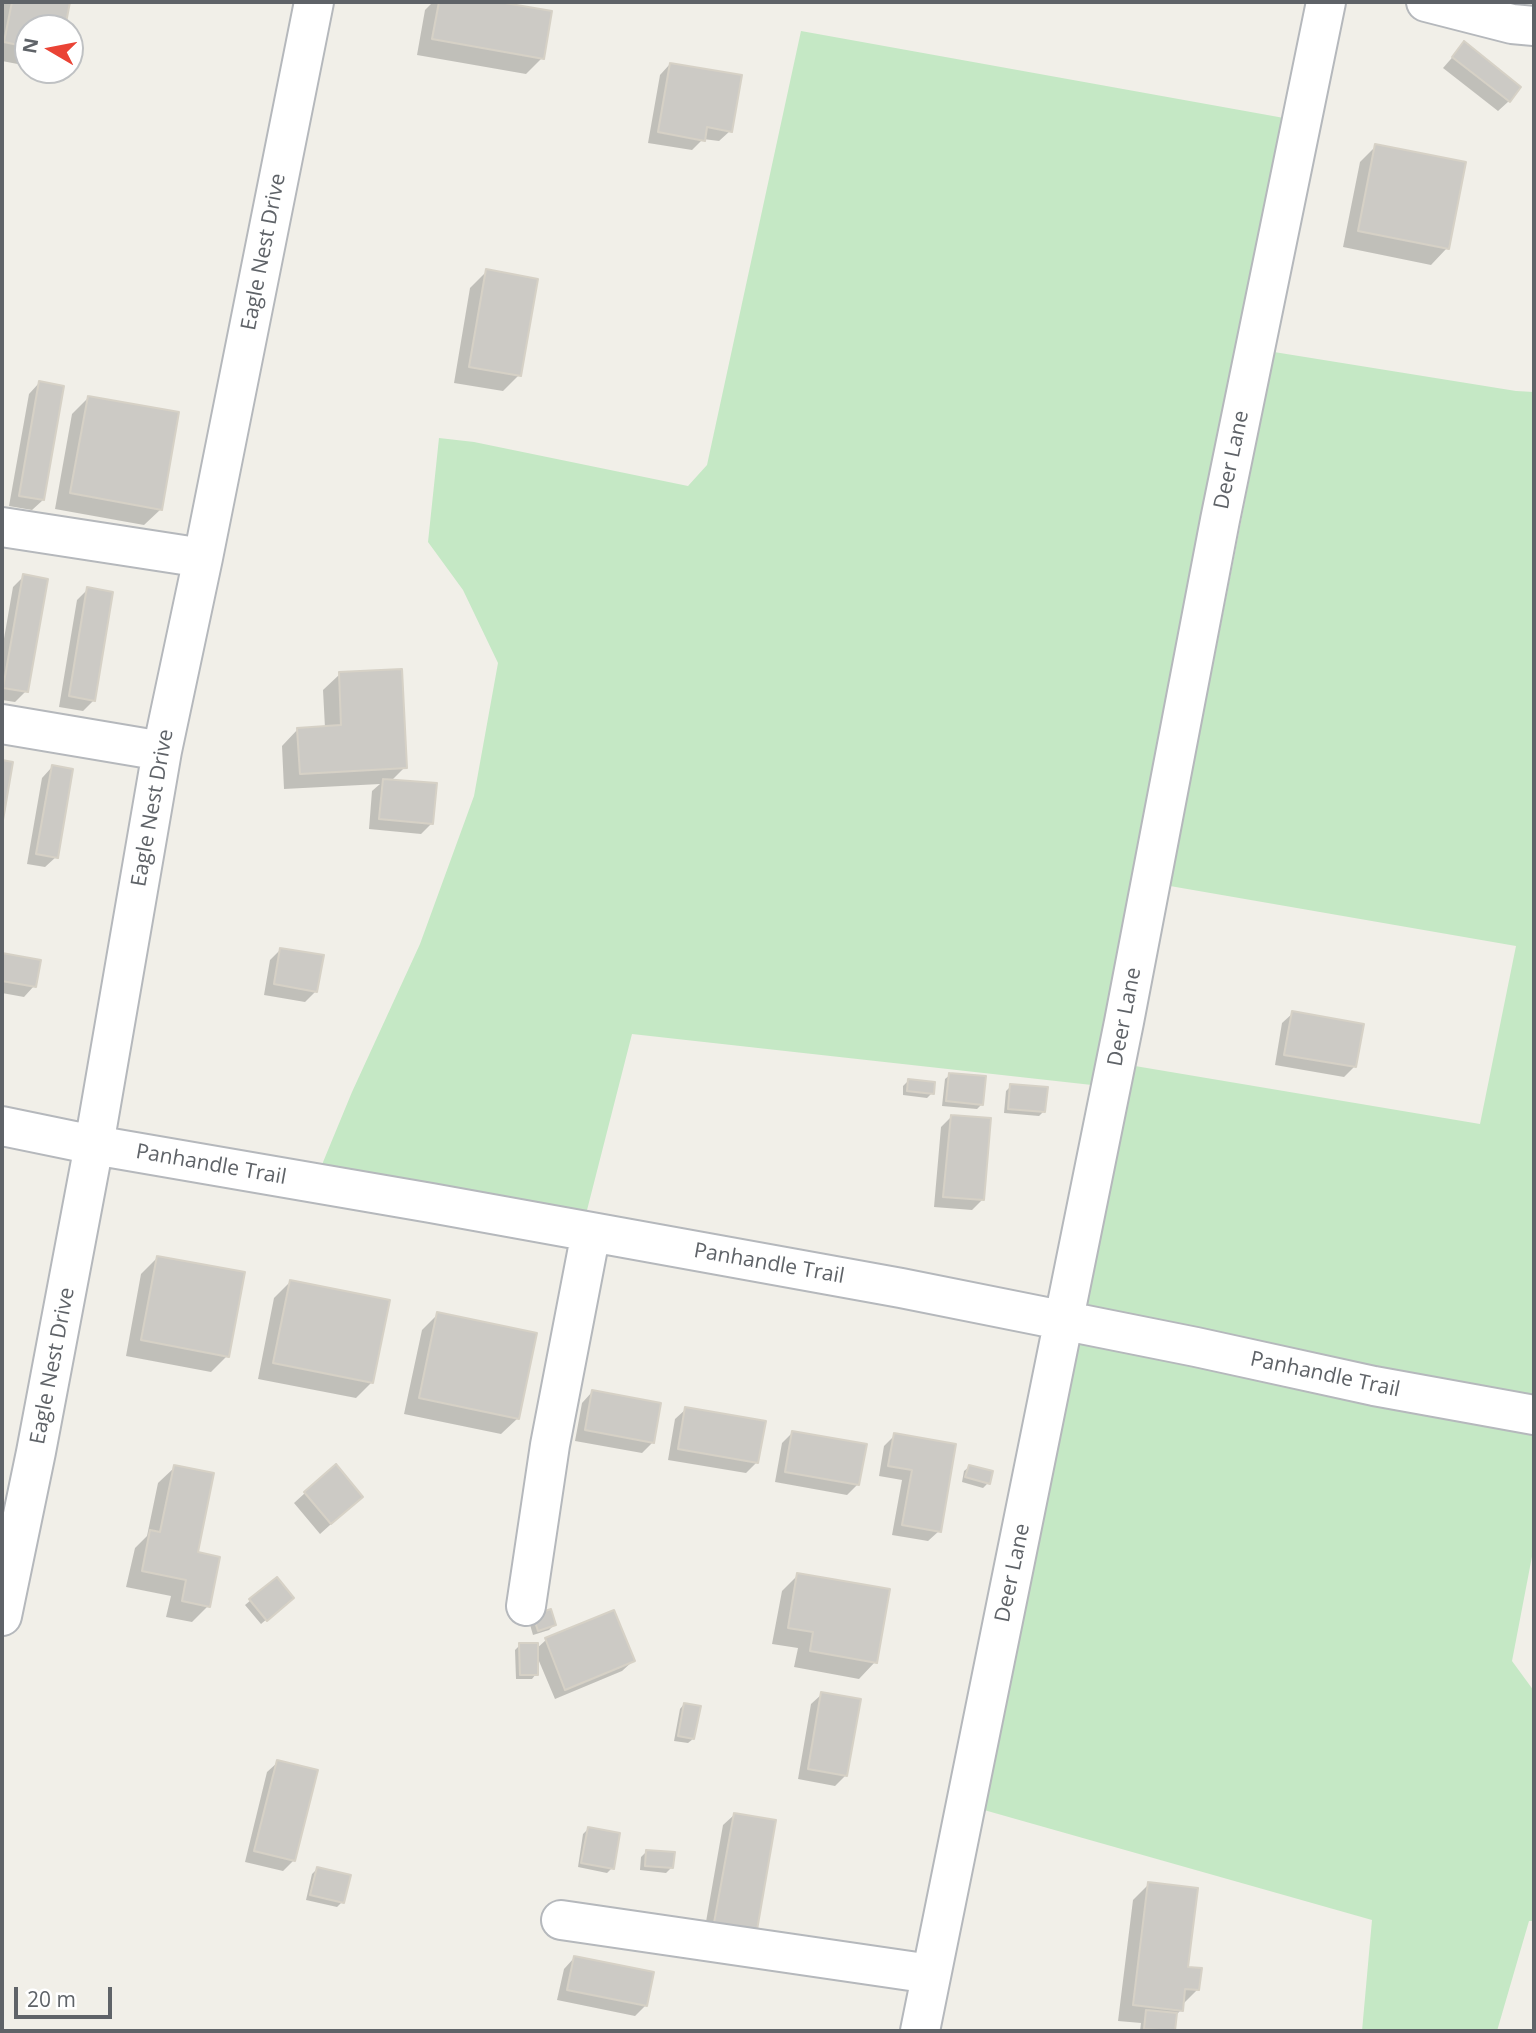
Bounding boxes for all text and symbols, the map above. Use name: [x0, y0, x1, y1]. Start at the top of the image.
north arrow: [14, 14, 84, 84]
text: N: [16, 36, 44, 56]
street label: Eagle Nest Drive: [236, 171, 292, 333]
street label: Deer Lane: [1209, 408, 1255, 512]
street label: Eagle Nest Drive: [127, 727, 179, 889]
street label: Deer Lane: [1103, 965, 1147, 1069]
street label: Panhandle Trail: [134, 1139, 288, 1191]
street label: Panhandle Trail: [692, 1238, 846, 1290]
street label: Eagle Nest Drive: [25, 1285, 81, 1447]
street label: Panhandle Trail: [1248, 1347, 1402, 1403]
street label: Deer Lane: [990, 1521, 1036, 1625]
scale bar: [18, 1974, 116, 2018]
text: 20 m: [27, 1985, 76, 2013]

